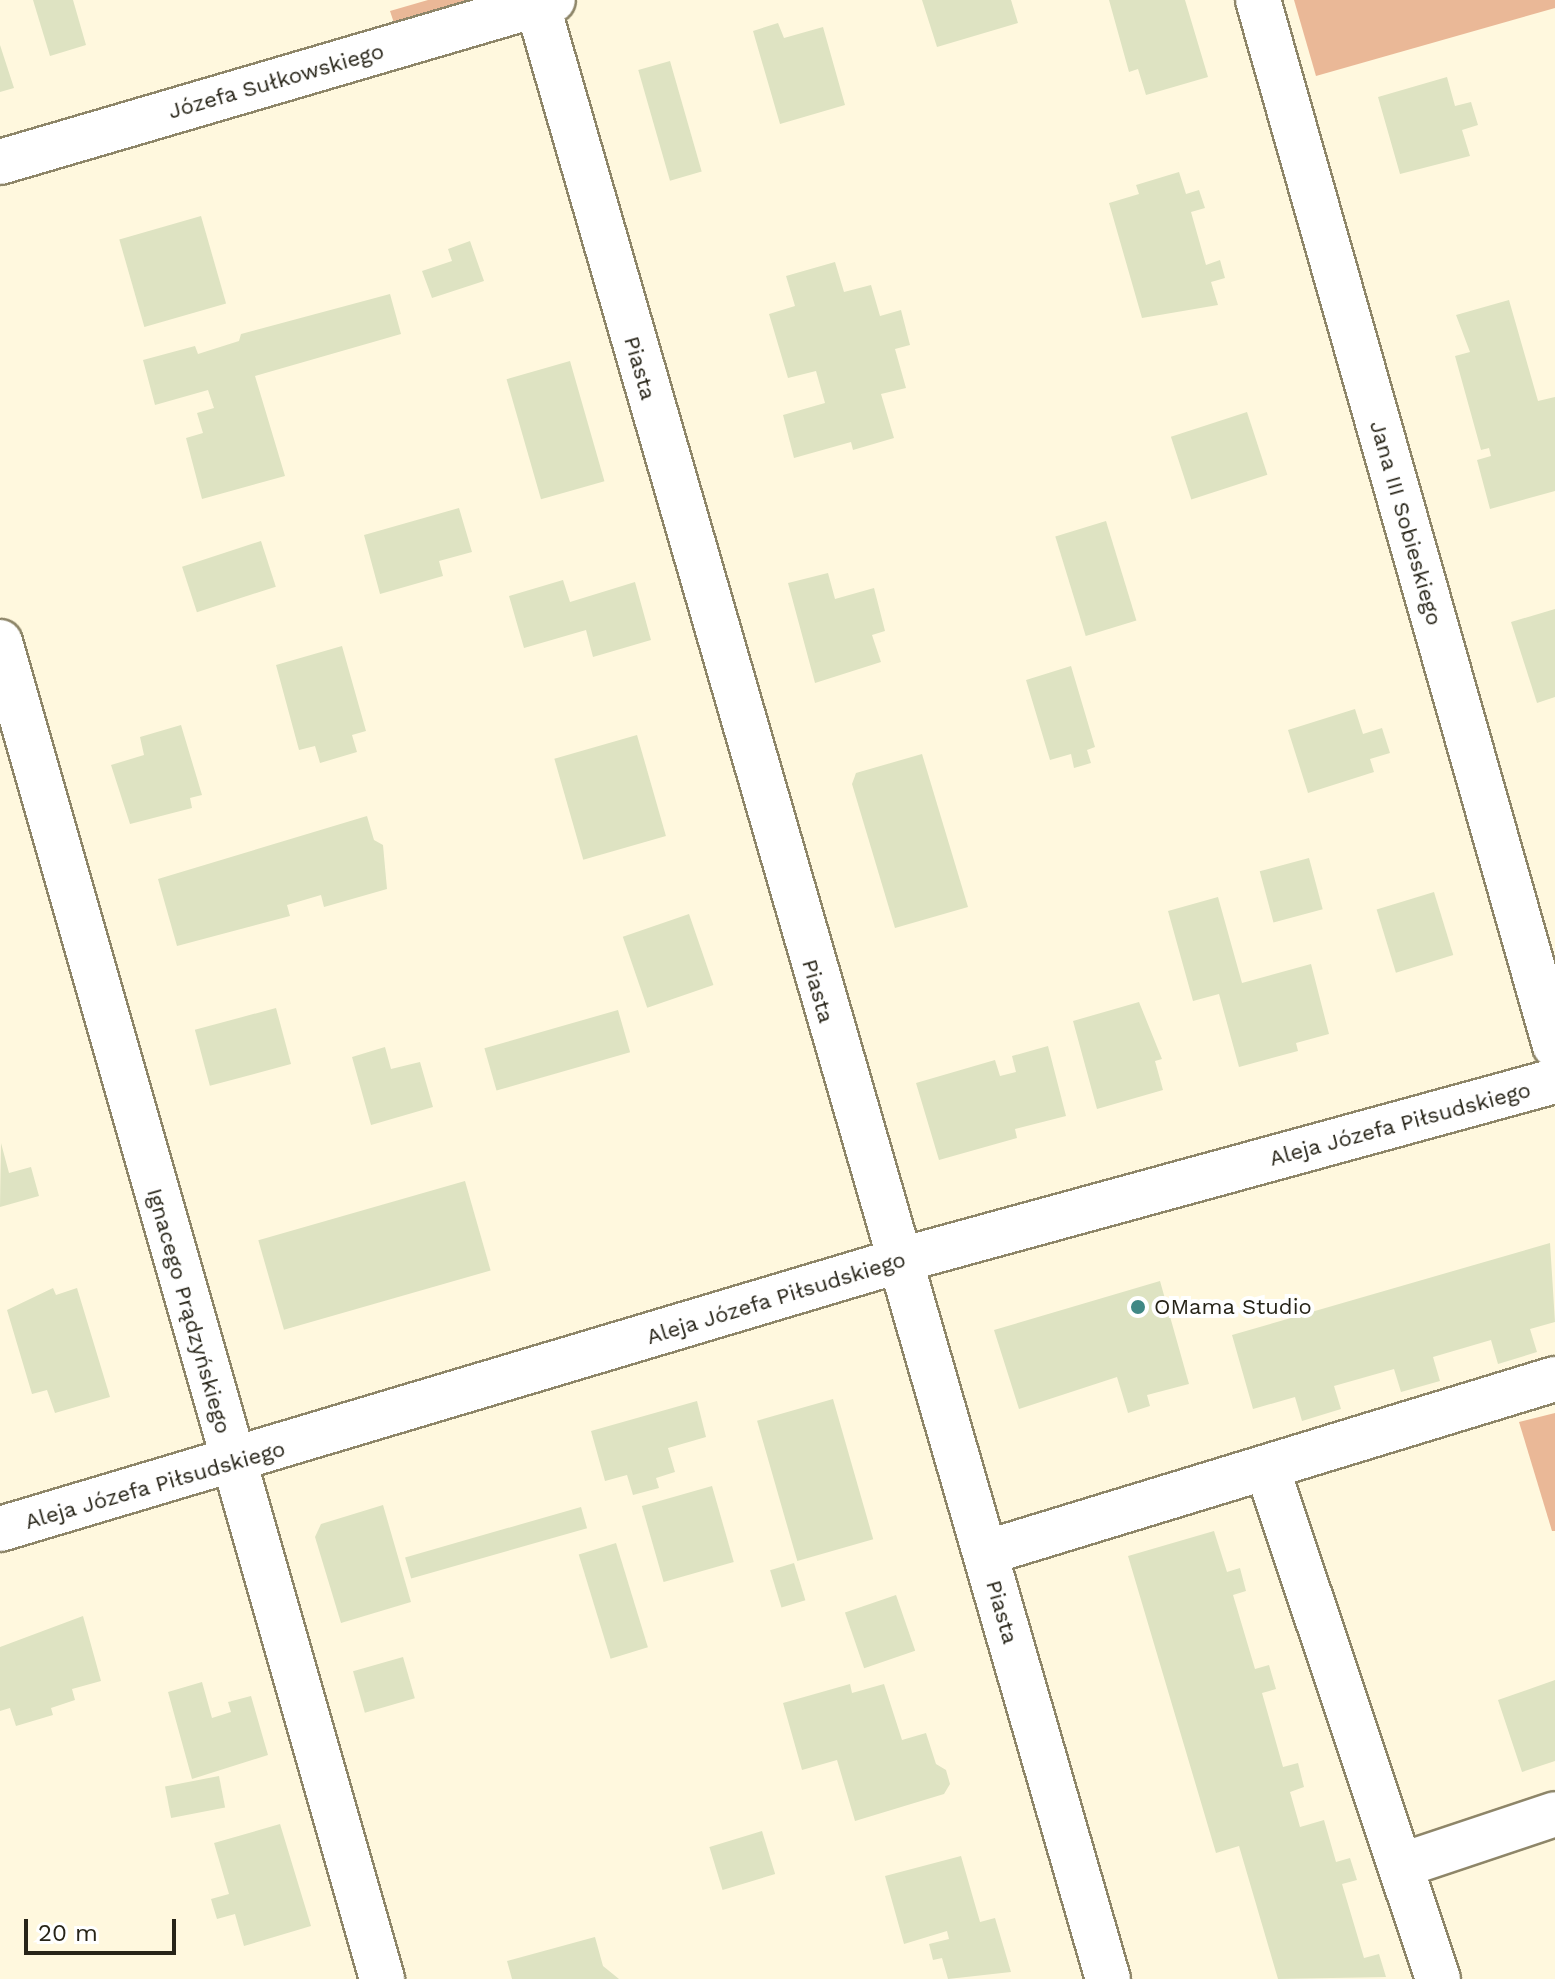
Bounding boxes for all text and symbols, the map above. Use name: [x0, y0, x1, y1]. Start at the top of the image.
street label: Józefa Sułkowskiego: [165, 37, 387, 125]
street label: Piasta: [618, 333, 662, 403]
street label: Jana III Sobieskiego: [1364, 417, 1448, 629]
street label: Piasta: [796, 956, 840, 1026]
street label: Aleja Józefa Piłsudskiego: [1266, 1076, 1534, 1172]
street label: Ignacego Prądzyńskiego: [141, 1185, 237, 1437]
street label: Aleja Józefa Piłsudskiego: [643, 1246, 909, 1350]
place label: OMama Studio: [1154, 1294, 1312, 1320]
marker: OMama Studio: [1129, 1298, 1147, 1316]
street label: Aleja Józefa Piłsudskiego: [21, 1435, 289, 1535]
street label: Piasta: [980, 1577, 1024, 1647]
scale bar: [28, 1903, 180, 1953]
text: 20 m: [38, 1919, 98, 1947]

